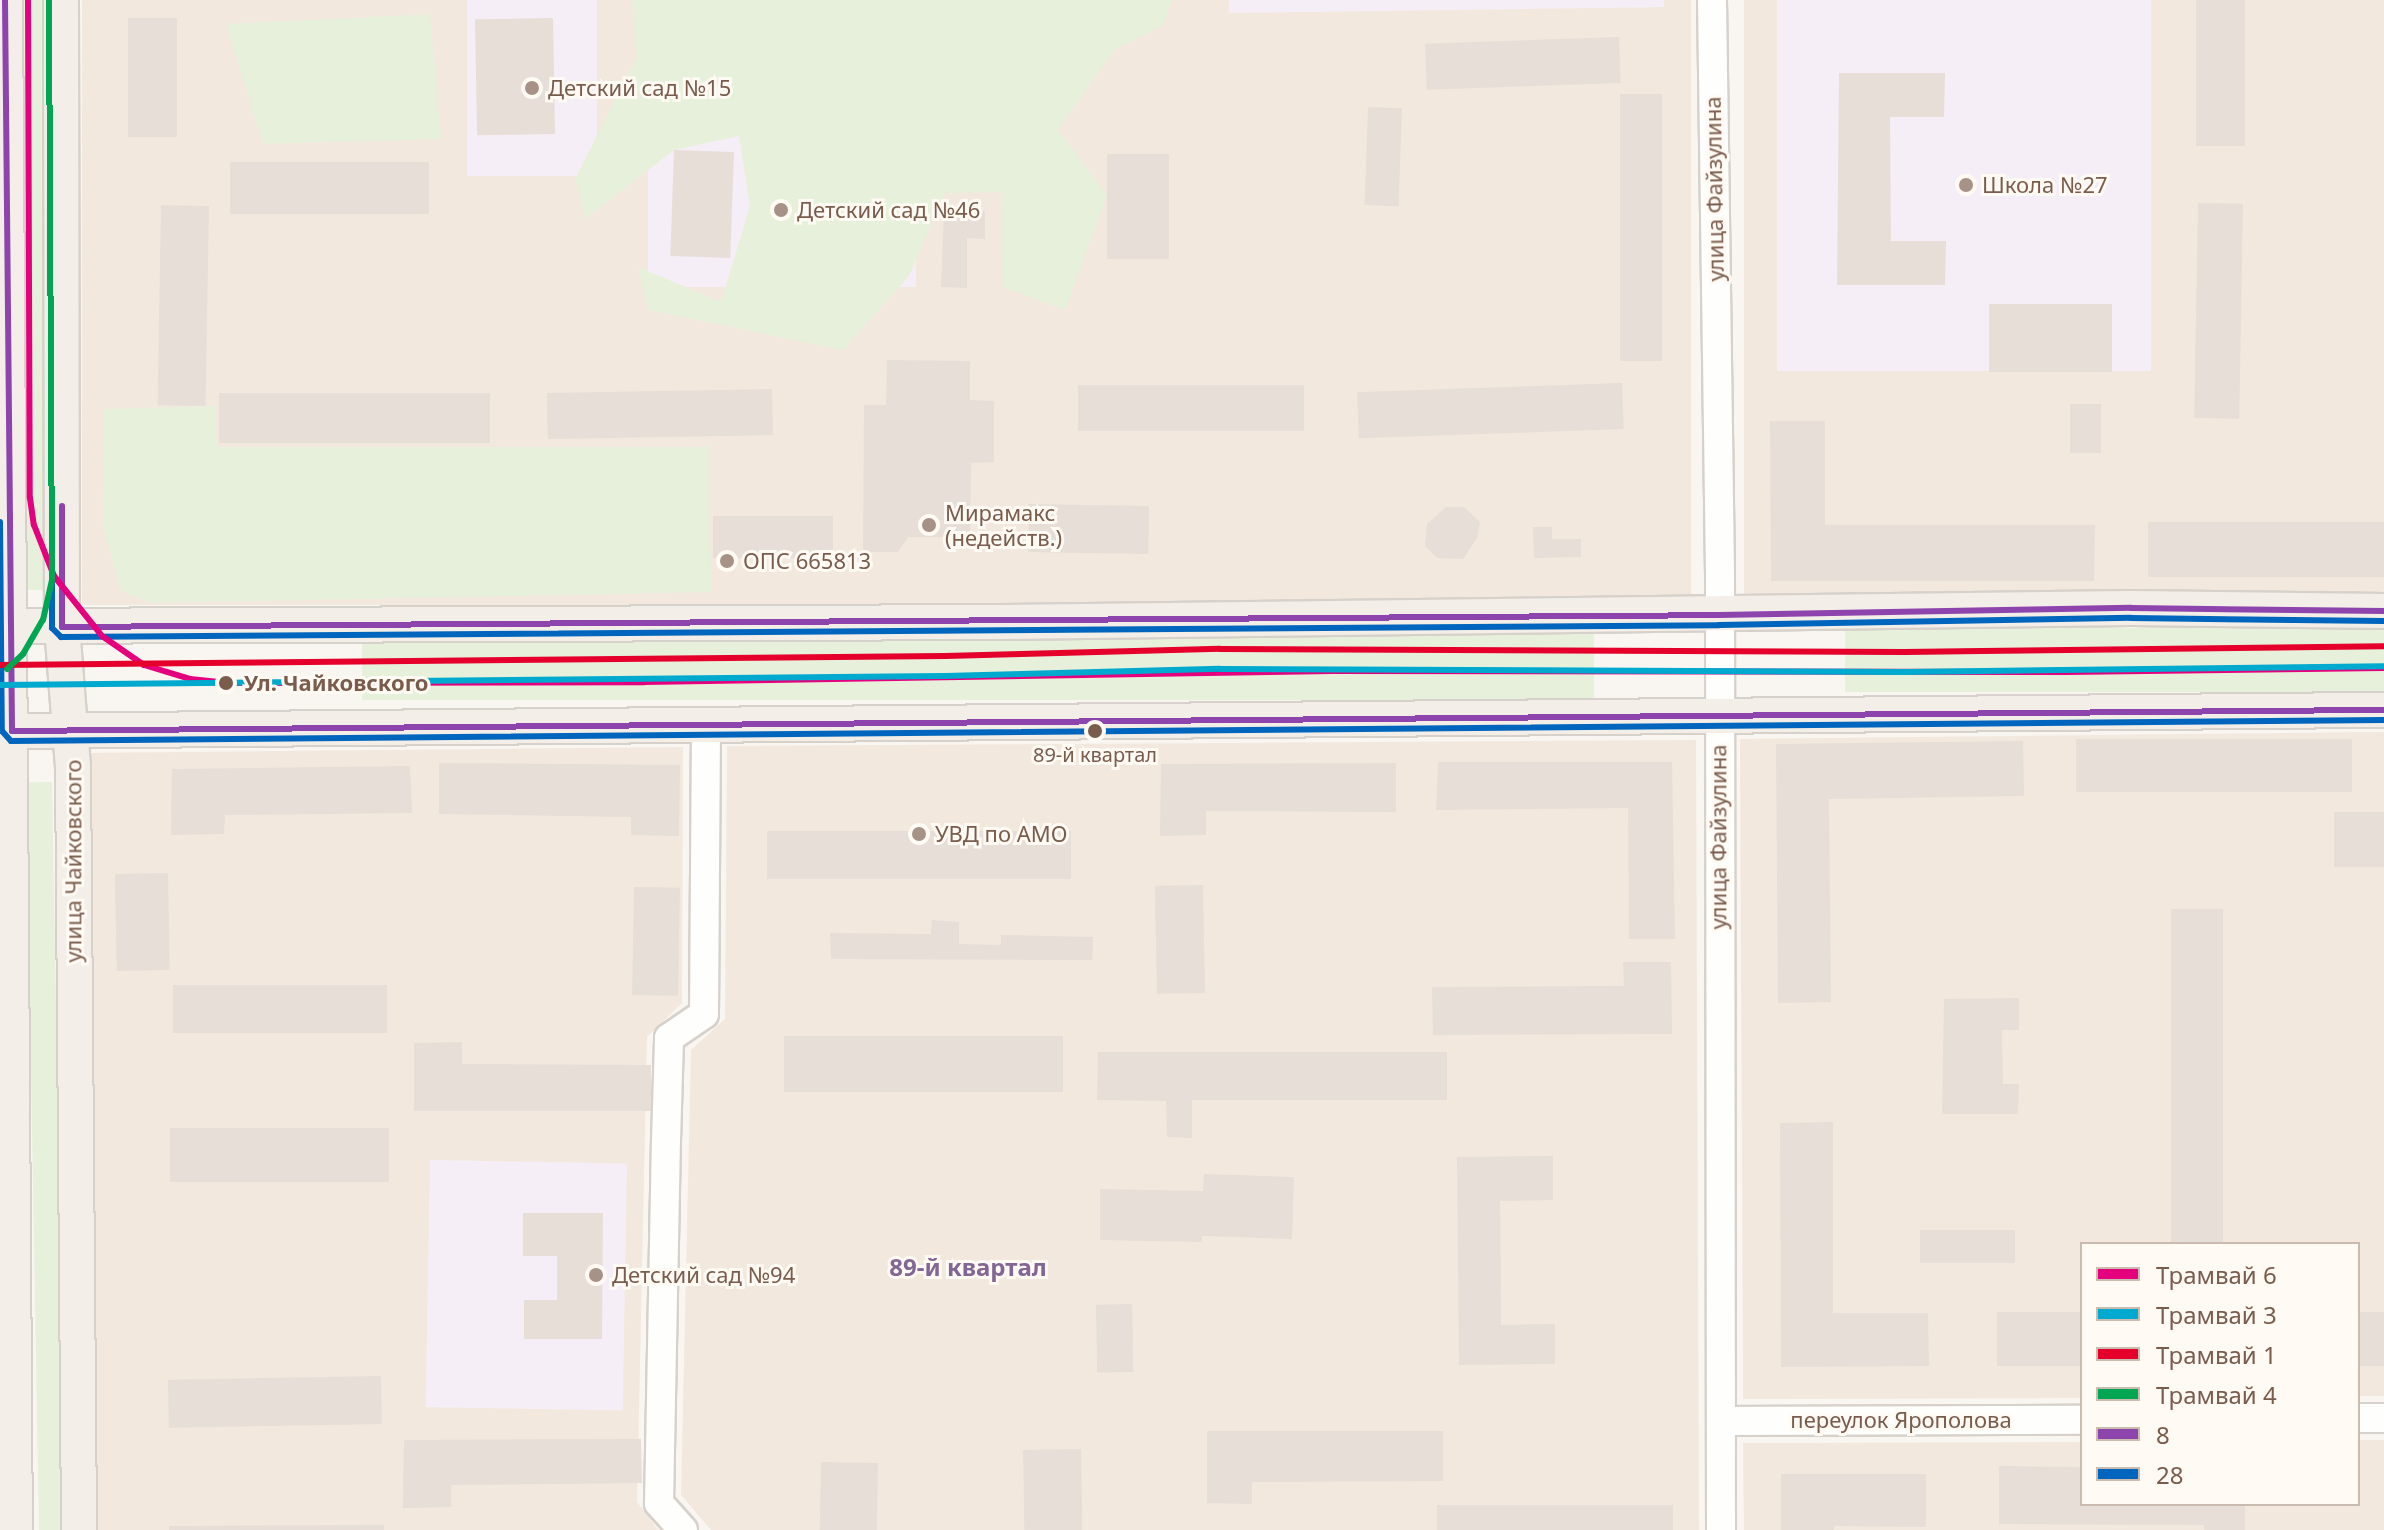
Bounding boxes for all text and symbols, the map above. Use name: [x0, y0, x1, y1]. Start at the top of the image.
place label: Детский сад №15: [548, 75, 731, 101]
marker: Детский сад №15: [523, 79, 541, 97]
street label: улица Файзулина: [1699, 96, 1729, 282]
place label: Школа №27: [1982, 172, 2108, 198]
marker: Школа №27: [1957, 176, 1975, 194]
place label: Детский сад №46: [797, 197, 980, 223]
marker: Детский сад №46: [772, 201, 790, 219]
place label: Мирамакс (недейств.): [945, 499, 1062, 550]
marker: Мирамакс (недейств.): [920, 516, 938, 534]
place label: ОПС 665813: [743, 548, 871, 574]
marker: ОПС 665813: [718, 552, 736, 570]
place label: Ул. Чайковского: [244, 670, 429, 696]
marker: Ул. Чайковского: [215, 672, 237, 694]
marker: 89-й квартал: [1087, 723, 1103, 739]
place label: 89-й квартал: [1033, 742, 1157, 766]
street label: улица Файзулина: [1705, 745, 1731, 929]
street label: улица Чайковского: [60, 759, 86, 963]
place label: УВД по АМО: [935, 821, 1067, 847]
marker: УВД по АМО: [910, 825, 928, 843]
legend: [2080, 1242, 2360, 1506]
district label: 89-й квартал: [889, 1253, 1047, 1281]
text: Трамвай 6: [2156, 1258, 2277, 1291]
place label: Детский сад №94: [612, 1262, 795, 1288]
marker: Детский сад №94: [587, 1266, 605, 1284]
text: Трамвай 3: [2156, 1298, 2277, 1331]
text: Трамвай 1: [2156, 1338, 2277, 1371]
text: Трамвай 4: [2156, 1378, 2277, 1411]
street label: переулок Ярополова: [1790, 1407, 2012, 1433]
text: 8: [2156, 1418, 2170, 1451]
text: 28: [2156, 1458, 2183, 1491]

